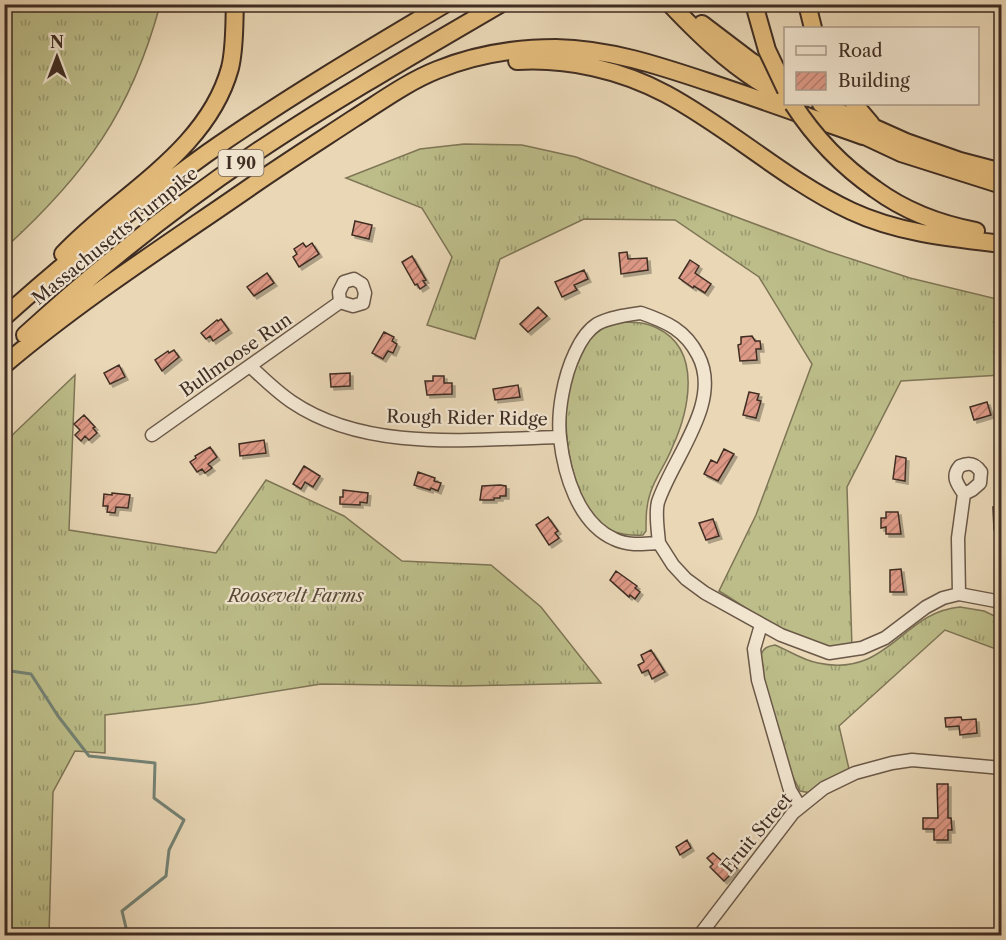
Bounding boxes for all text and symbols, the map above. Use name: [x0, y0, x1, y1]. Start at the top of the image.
north arrow: [27, 27, 87, 87]
legend: [784, 27, 979, 105]
text: N: [50, 32, 64, 52]
text: Road: [838, 40, 883, 62]
text: Building: [838, 70, 910, 92]
road number: I 90: [218, 150, 264, 176]
street label: Massachusetts Turnpike: [28, 162, 202, 310]
street label: Bullmoose Run: [176, 308, 296, 402]
street label: Rough Rider Ridge: [386, 406, 548, 430]
park label: Roosevelt Farms: [226, 585, 364, 607]
street label: Fruit Street: [717, 788, 797, 878]

